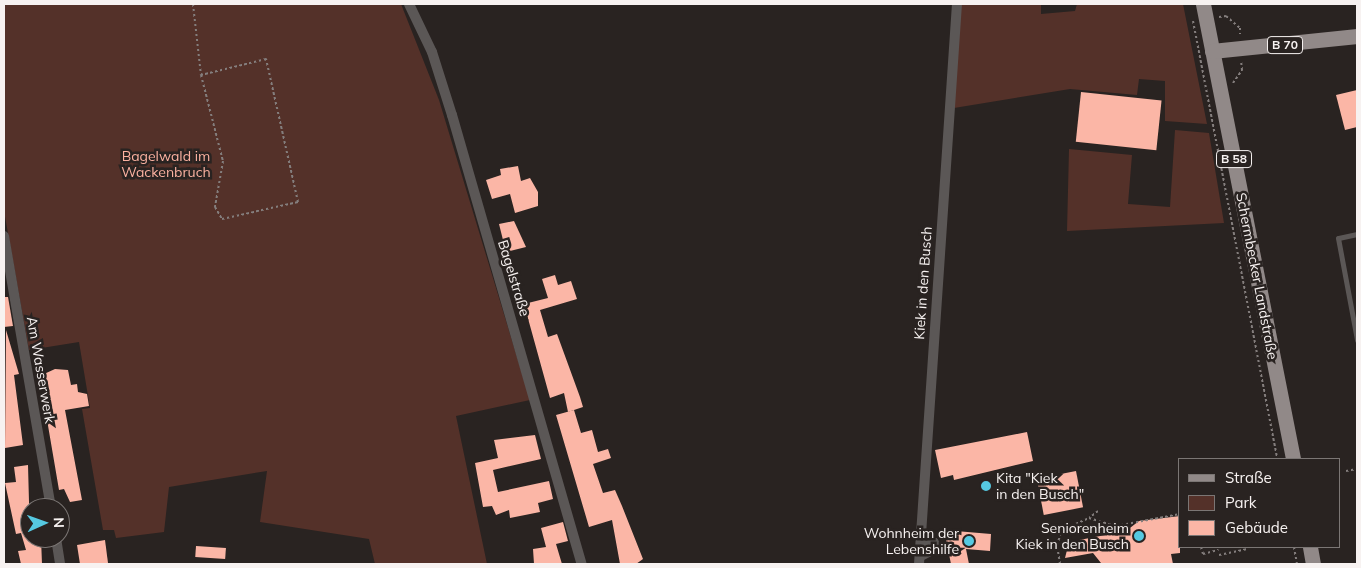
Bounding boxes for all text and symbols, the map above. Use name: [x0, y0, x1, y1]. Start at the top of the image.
road number: B 70: [1266, 36, 1304, 54]
park label: Bagelwald im Wackenbruch: [121, 148, 211, 180]
road number: B 58: [1215, 150, 1253, 168]
street label: Schermbecker Landstraße: [1233, 191, 1281, 361]
street label: Kiek in den Busch: [911, 226, 935, 340]
street label: Bagelstraße: [494, 238, 534, 318]
street label: Am Wasserwerk: [23, 315, 59, 425]
legend: [1178, 458, 1341, 548]
text: Straße: [1225, 468, 1272, 487]
place label: Kita "Kiek in den Busch": [996, 470, 1084, 502]
marker: Kita "Kiek in den Busch": [980, 480, 992, 492]
text: Park: [1225, 493, 1257, 512]
north arrow: [20, 498, 70, 548]
text: N: [50, 517, 68, 528]
text: Gebäude: [1225, 518, 1288, 537]
place label: Seniorenheim Kiek in den Busch: [1016, 520, 1129, 552]
place label: Wohnheim der Lebenshilfe: [864, 525, 959, 558]
marker: Seniorenheim Kiek in den Busch: [1133, 530, 1145, 542]
marker: Wohnheim der Lebenshilfe: [963, 535, 975, 547]

